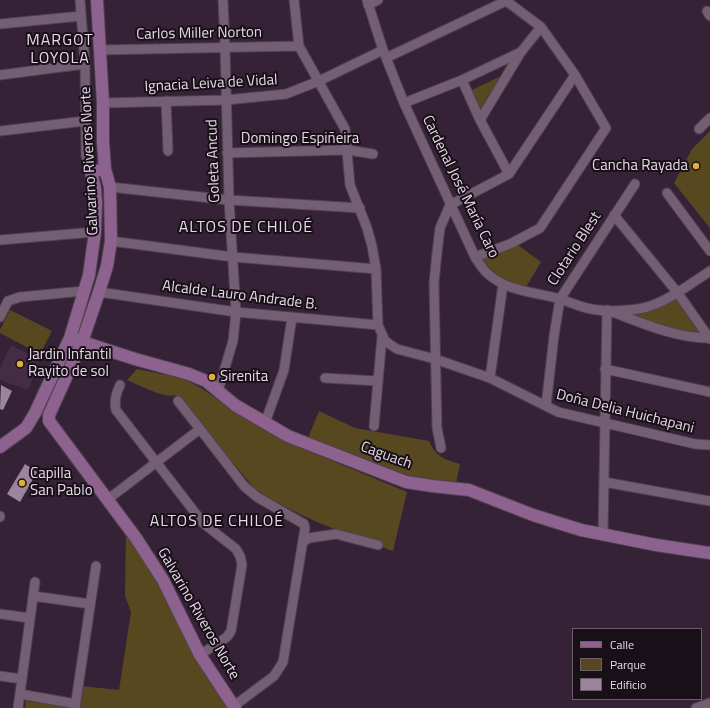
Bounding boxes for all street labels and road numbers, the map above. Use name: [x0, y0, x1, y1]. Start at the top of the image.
street label: Carlos Miller Norton: [136, 24, 262, 44]
street label: Ignacia Leiva de Vidal: [144, 72, 278, 96]
street label: Galvarino Riveros Norte: [77, 86, 103, 236]
street label: Cardenal José María Caro: [418, 113, 502, 261]
street label: Goleta Ancud: [204, 119, 224, 203]
street label: Domingo Espiñeira: [241, 130, 359, 148]
street label: Clotario Blest: [544, 209, 606, 289]
street label: Alcalde Lauro Andrade B.: [161, 278, 319, 314]
street label: Doña Delia Huichapani: [554, 386, 696, 438]
street label: Caguach: [358, 438, 414, 474]
street label: Galvarino Riveros Norte: [153, 545, 243, 683]

